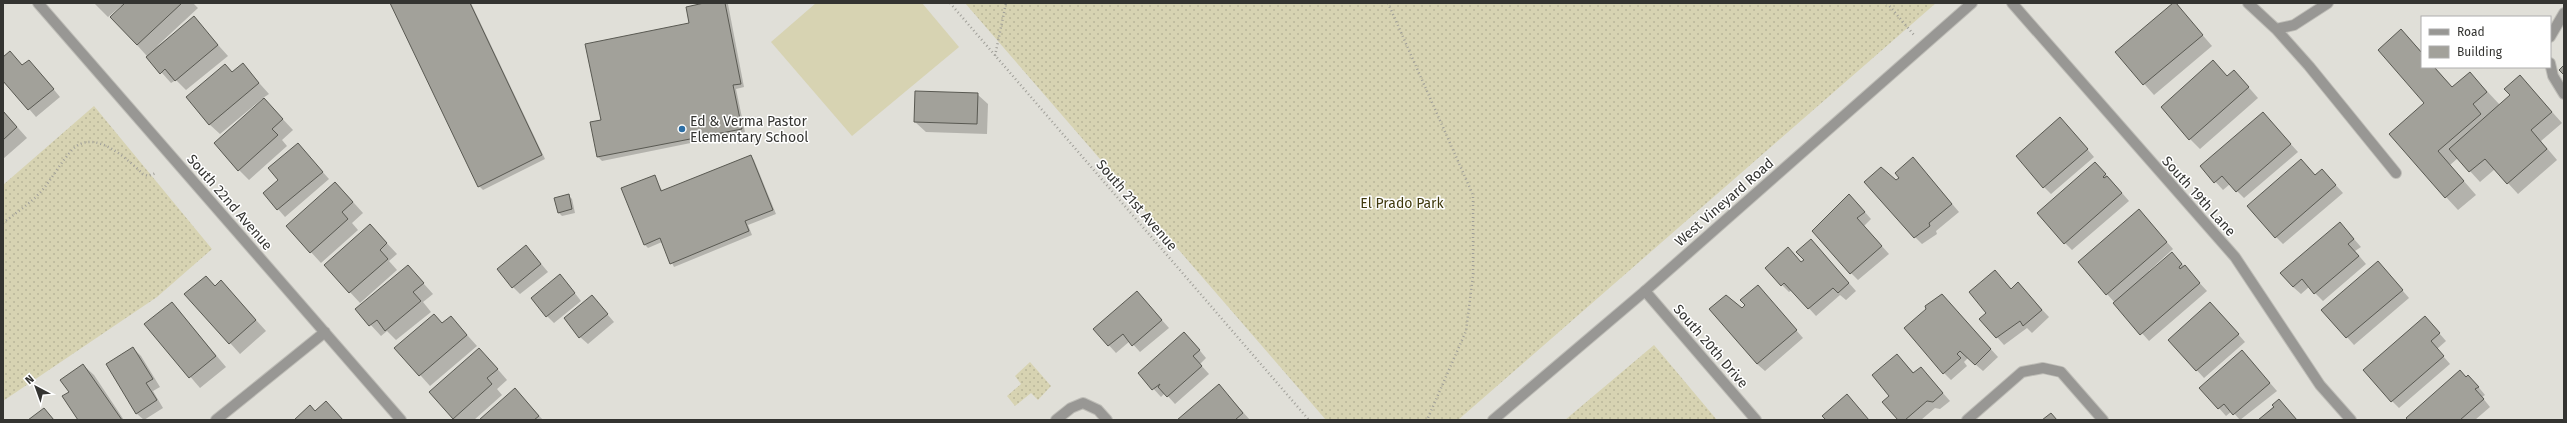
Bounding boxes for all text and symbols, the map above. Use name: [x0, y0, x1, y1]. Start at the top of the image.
legend: [2421, 16, 2551, 68]
text: Road: [2457, 25, 2485, 39]
text: Building: [2457, 45, 2503, 59]
place label: Ed & Verma Pastor Elementary School: [690, 113, 808, 146]
marker: Ed & Verma Pastor Elementary School: [677, 124, 687, 134]
street label: South 22nd Avenue: [183, 151, 276, 254]
street label: South 19th Lane: [2158, 153, 2239, 240]
street label: West Vineyard Road: [1671, 155, 1777, 250]
street label: South 21st Avenue: [1092, 156, 1181, 254]
park label: El Prado Park: [1360, 195, 1445, 212]
street label: South 20th Drive: [1670, 301, 1752, 392]
north arrow: [16, 367, 56, 407]
text: N: [23, 373, 37, 387]

